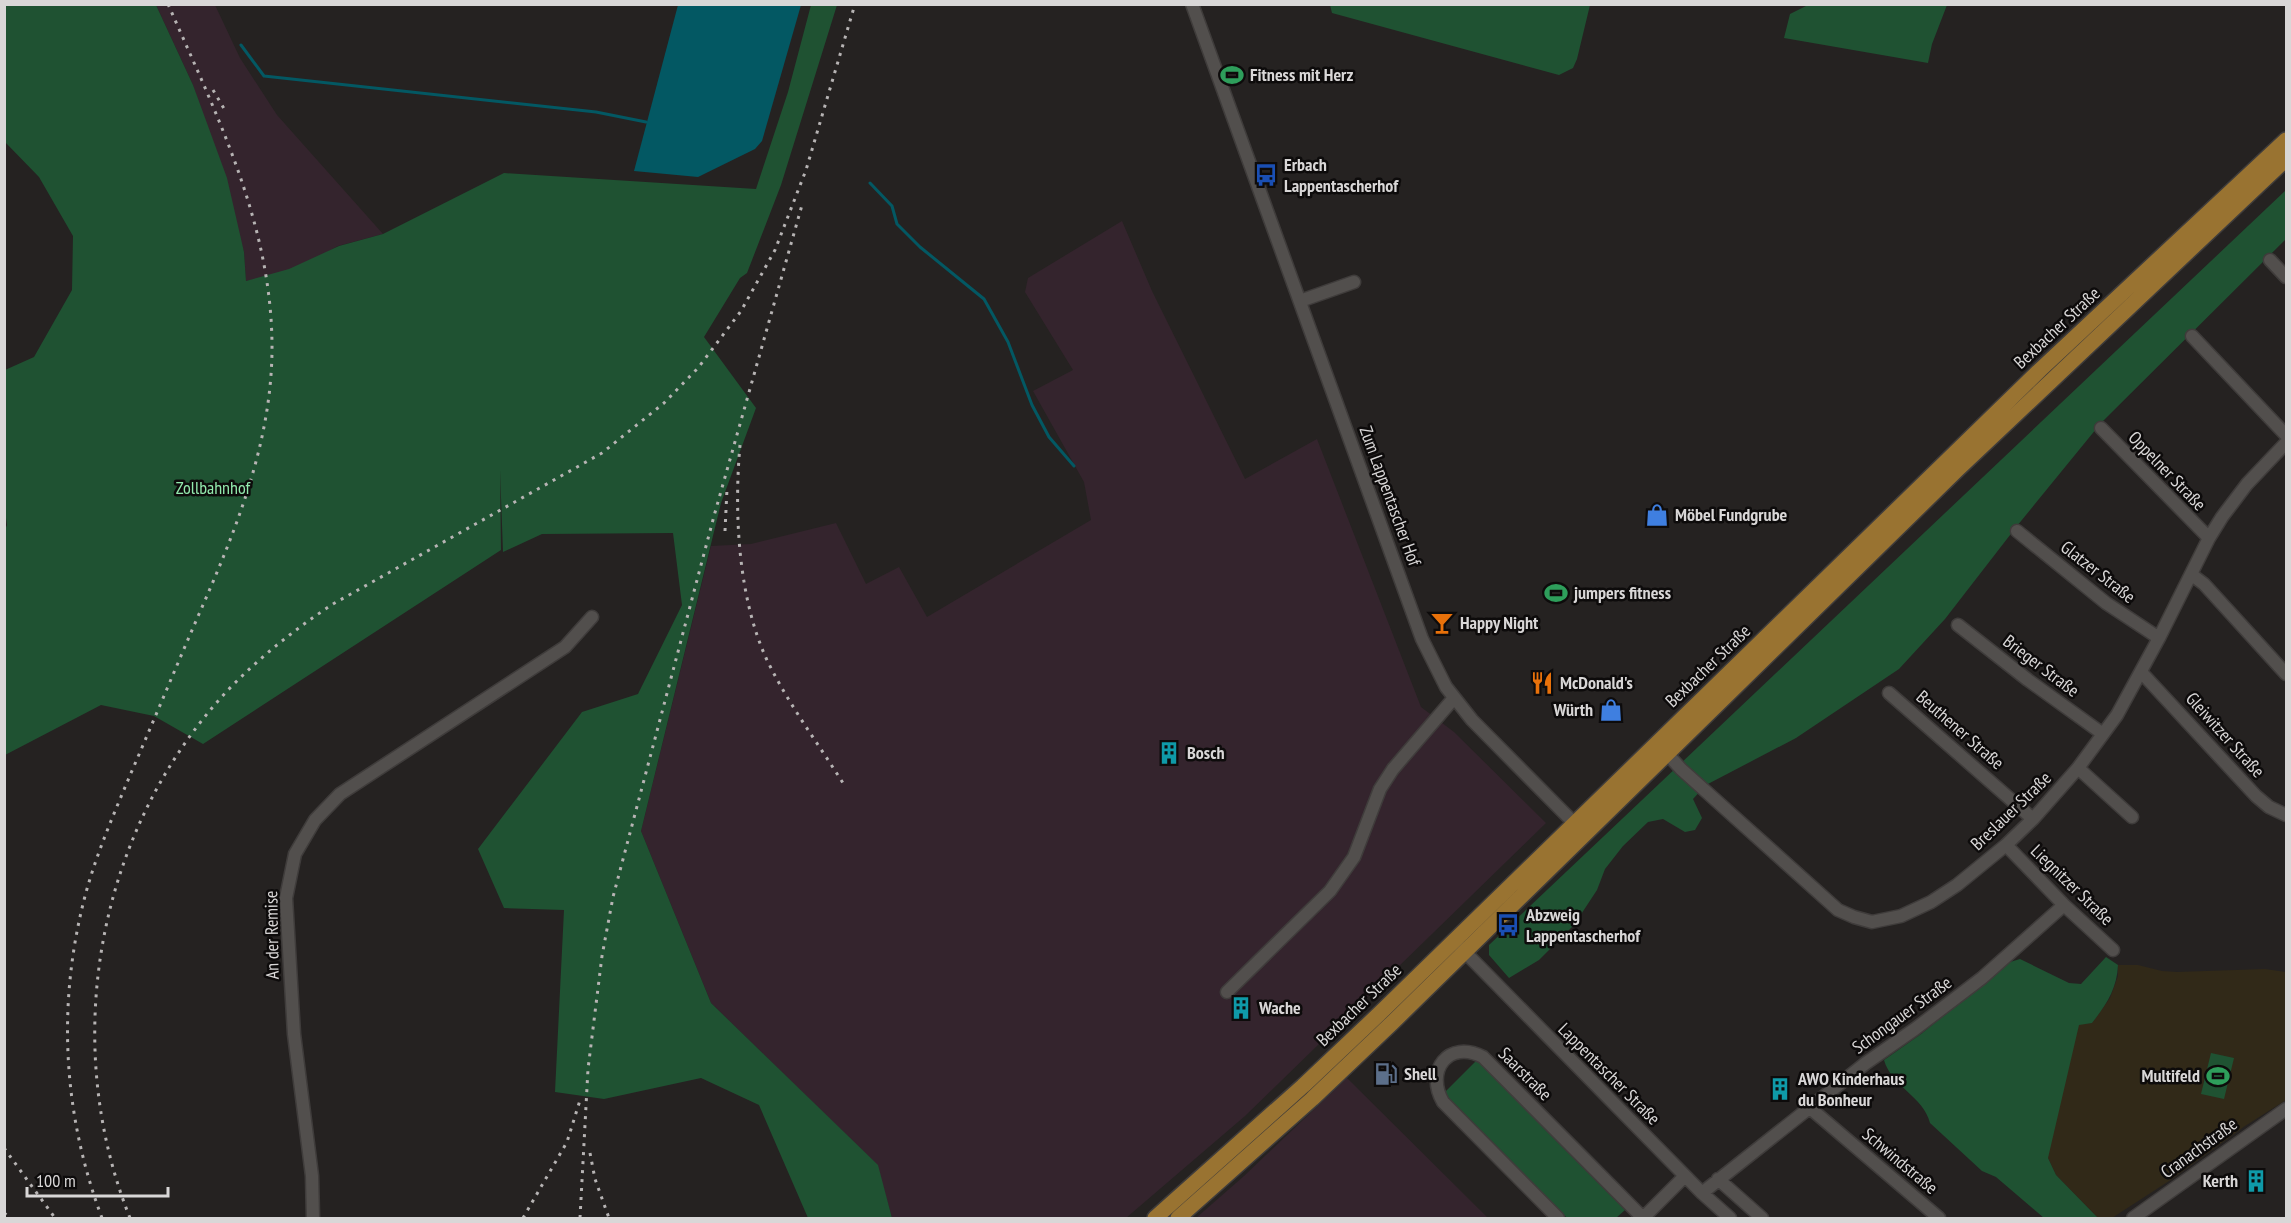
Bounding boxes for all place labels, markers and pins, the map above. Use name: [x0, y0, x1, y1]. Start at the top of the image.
sports icon: Fitness mit Herz: [1219, 62, 1245, 88]
place label: Fitness mit Herz: [1250, 63, 1353, 86]
place label: Erbach Lappentascherhof: [1284, 153, 1399, 197]
bus stop icon: Erbach Lappentascherhof: [1253, 162, 1279, 188]
shop icon: Möbel Fundgrube: [1644, 502, 1670, 528]
place label: Möbel Fundgrube: [1675, 503, 1788, 526]
sports icon: jumpers fitness: [1543, 580, 1569, 606]
place label: jumpers fitness: [1573, 581, 1671, 604]
bar icon: Happy Night: [1429, 610, 1455, 636]
place label: Happy Night: [1460, 611, 1539, 634]
restaurant icon: McDonald's: [1529, 670, 1555, 696]
place label: McDonald's: [1560, 671, 1633, 694]
shop icon: Würth: [1598, 697, 1624, 723]
place label: Würth: [1552, 698, 1593, 721]
building icon: Bosch: [1156, 740, 1182, 766]
place label: Bosch: [1187, 741, 1225, 764]
place label: Abzweig Lappentascherhof: [1525, 903, 1641, 947]
bus stop icon: Abzweig Lappentascherhof: [1495, 912, 1521, 938]
building icon: Wache: [1228, 995, 1254, 1021]
place label: Wache: [1258, 996, 1301, 1019]
fuel station icon: Shell: [1373, 1061, 1399, 1087]
place label: Shell: [1404, 1062, 1437, 1085]
sports icon: Multifeld: [2205, 1063, 2231, 1089]
place label: Multifeld: [2141, 1064, 2200, 1087]
place label: AWO Kinderhaus du Bonheur: [1797, 1067, 1905, 1111]
building icon: AWO Kinderhaus du Bonheur: [1767, 1076, 1793, 1102]
building icon: Kerth: [2243, 1168, 2269, 1194]
place label: Kerth: [2203, 1169, 2238, 1192]

